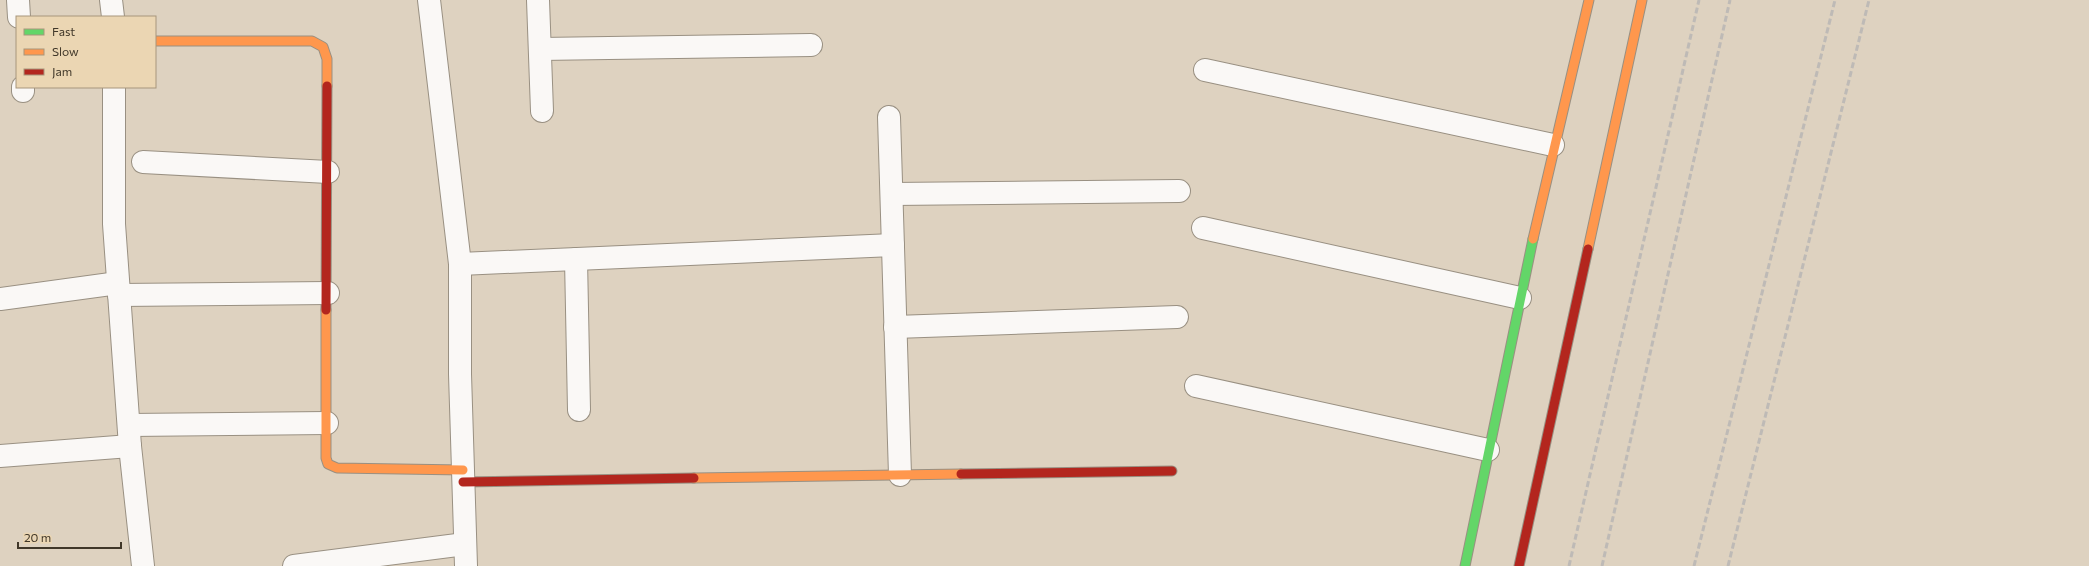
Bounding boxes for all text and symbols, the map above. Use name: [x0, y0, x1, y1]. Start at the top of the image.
legend: [16, 16, 156, 88]
text: Fast: [52, 24, 75, 38]
text: Slow: [52, 44, 79, 58]
text: Jam: [52, 64, 72, 79]
scale bar: [18, 524, 121, 550]
text: 20 m: [24, 530, 51, 544]

